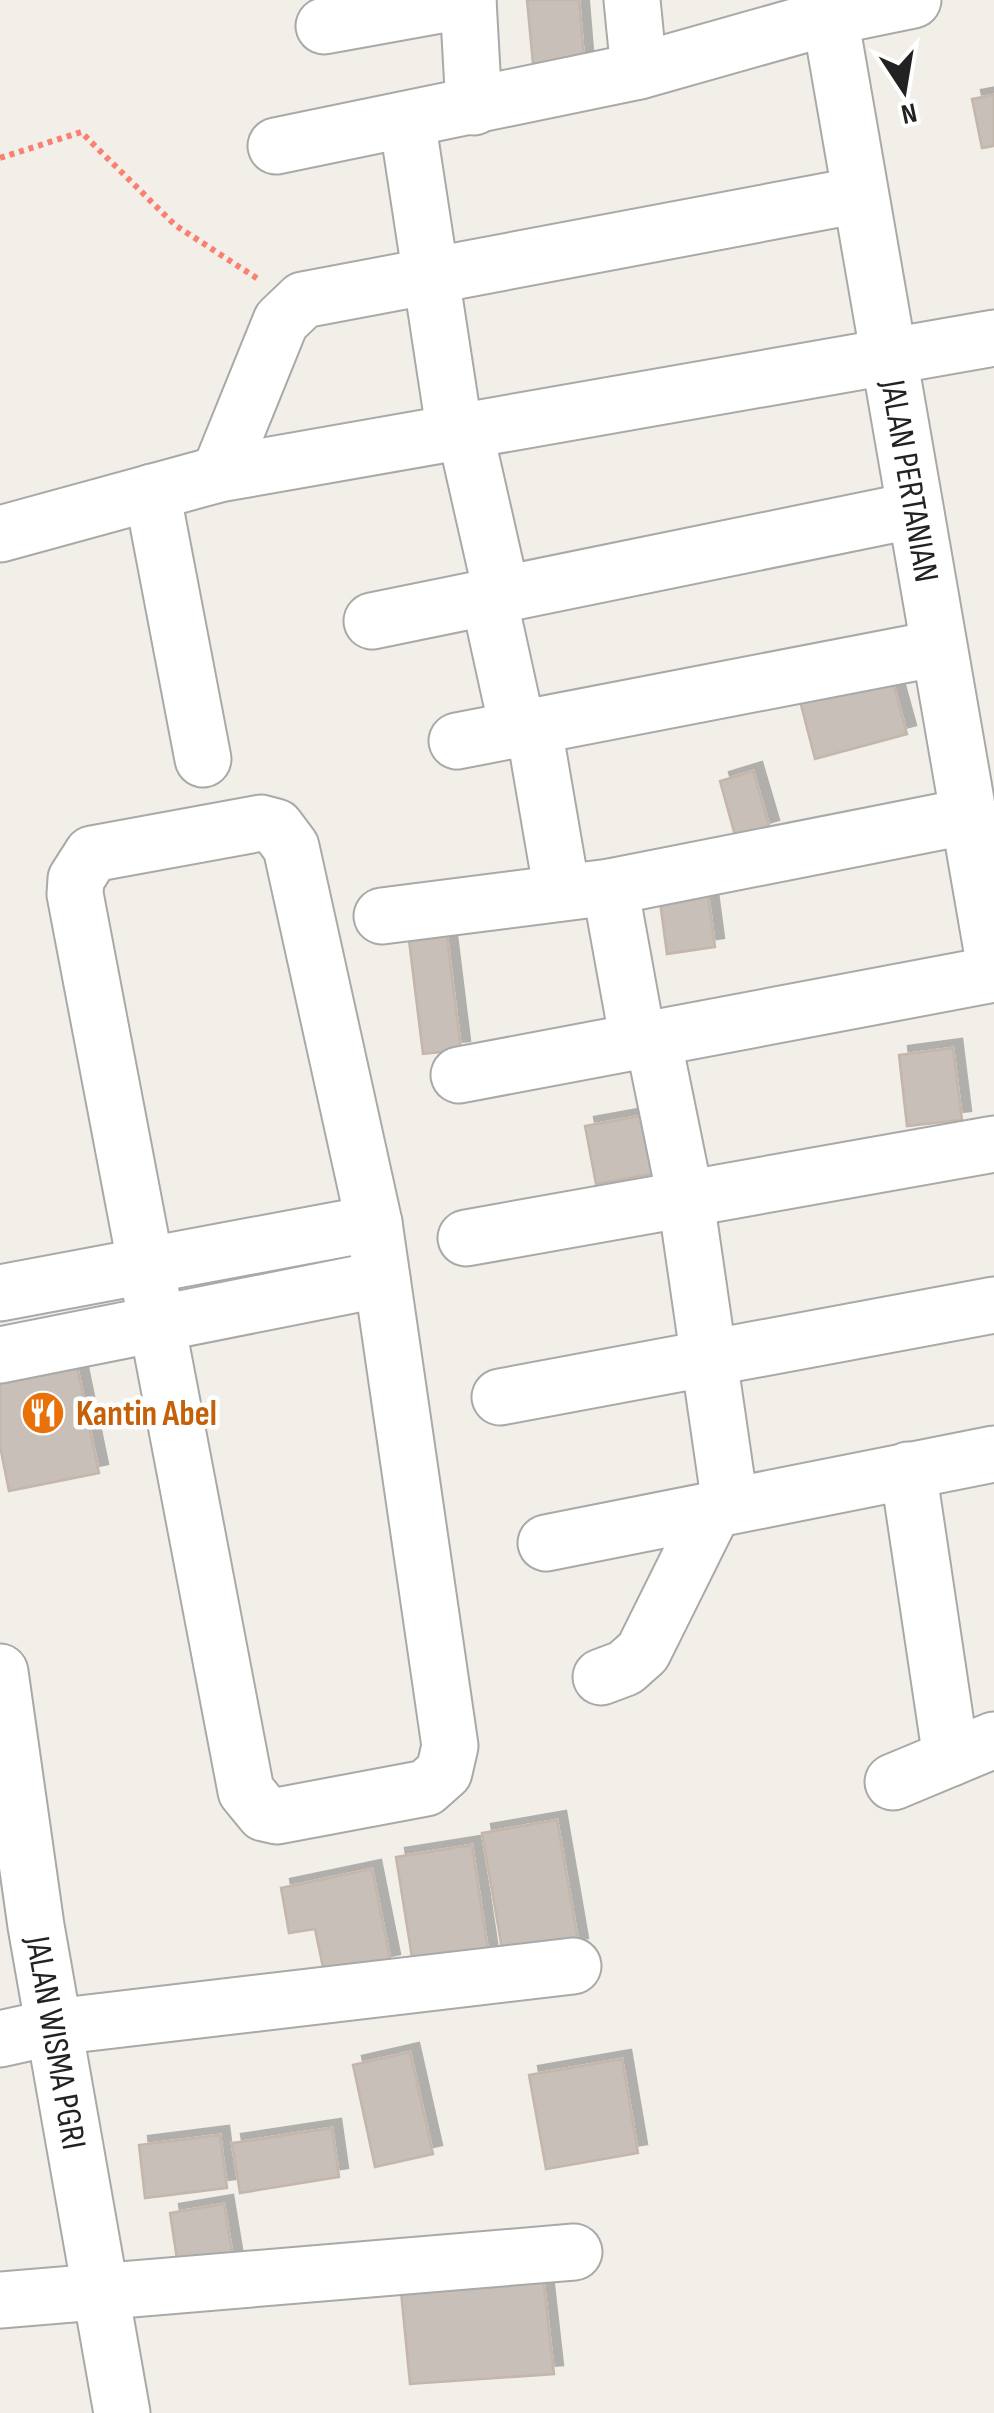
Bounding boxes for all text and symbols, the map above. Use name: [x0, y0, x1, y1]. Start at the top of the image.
north arrow: [854, 40, 954, 140]
text: N: [898, 95, 920, 131]
street label: JALAN PERTANIAN: [870, 376, 948, 585]
restaurant icon: Kantin Abel: [20, 1390, 66, 1436]
place label: Kantin Abel: [76, 1393, 217, 1436]
street label: JALAN WISMA PGRI: [15, 1932, 95, 2153]

